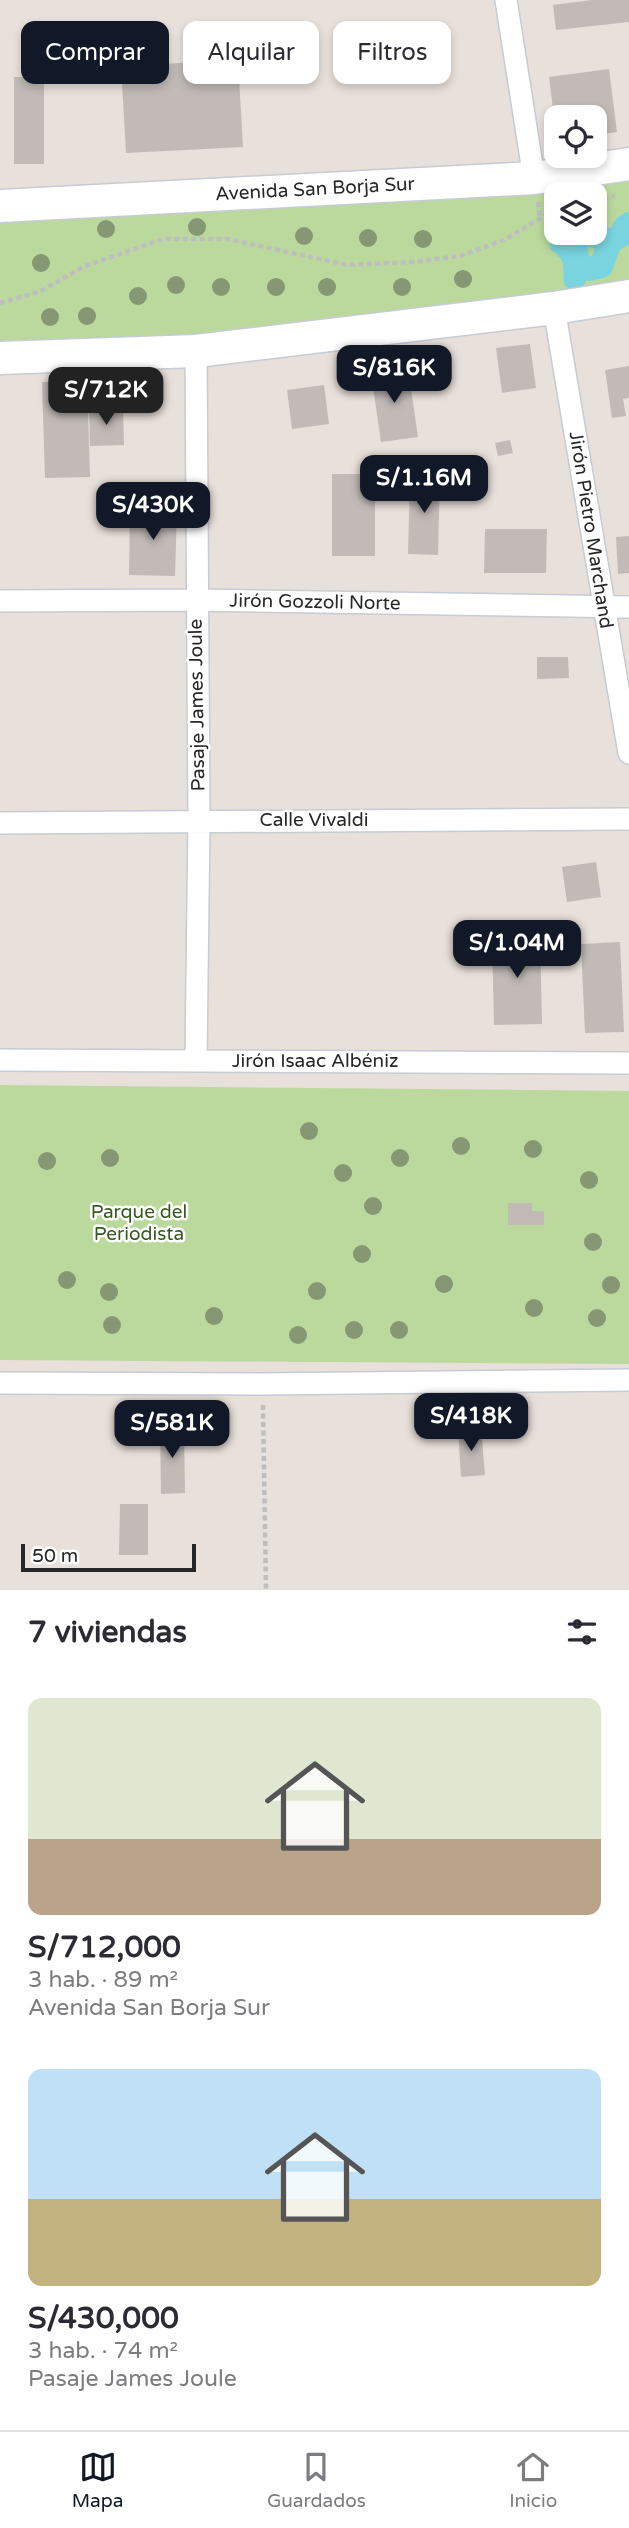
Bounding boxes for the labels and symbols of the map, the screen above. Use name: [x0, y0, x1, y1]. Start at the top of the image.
street label: Avenida San Borja Sur: [215, 173, 416, 205]
pin: S/816K: [337, 346, 451, 405]
pin: S/712K: [49, 368, 163, 427]
street label: Jirón Pietro Marchand: [565, 430, 617, 630]
pin: S/1.16M: [359, 456, 489, 515]
pin: S/430K: [96, 482, 210, 542]
street label: Jirón Gozzoli Norte: [229, 590, 401, 614]
street label: Pasaje James Joule: [184, 619, 210, 791]
street label: Calle Vivaldi: [260, 809, 368, 831]
pin: S/1.04M: [452, 920, 582, 980]
street label: Jirón Isaac Albéniz: [232, 1050, 398, 1072]
park label: Parque del Periodista: [91, 1201, 187, 1245]
pin: S/418K: [414, 1394, 528, 1453]
pin: S/581K: [115, 1400, 229, 1460]
scale bar: [21, 1541, 196, 1573]

